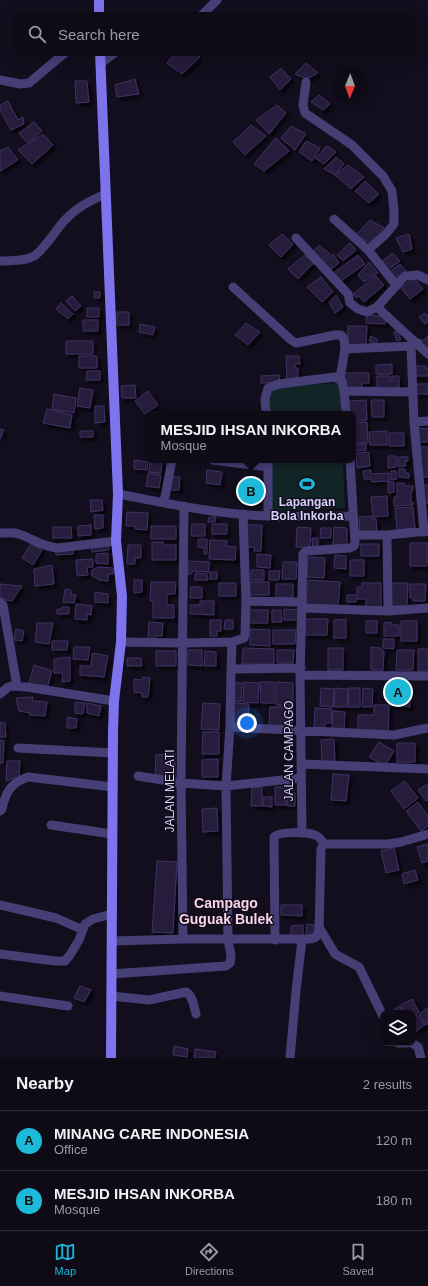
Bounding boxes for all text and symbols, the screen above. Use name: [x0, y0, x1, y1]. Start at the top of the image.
search box: [12, 12, 416, 56]
icon: search: [26, 23, 48, 45]
text: Search here: [58, 26, 140, 43]
north arrow: [332, 68, 368, 104]
popup: [146, 411, 356, 463]
text: MESJID IHSAN INKORBA: [161, 421, 341, 438]
text: Mosque: [161, 438, 207, 453]
sports icon: Lapangan Bola Inkorba: [298, 475, 316, 493]
pin: B: [238, 476, 264, 506]
place label: Lapangan Bola Inkorba: [271, 495, 344, 523]
pin: A: [385, 677, 411, 707]
street label: JALAN CAMPAGO: [282, 700, 296, 802]
your location: [237, 713, 257, 733]
street label: JALAN MELATI: [163, 749, 177, 833]
district label: Campago Guguak Bulek: [179, 895, 273, 927]
map controls: [380, 1010, 416, 1046]
button: layers: [380, 1010, 416, 1046]
text: Nearby: [16, 1074, 74, 1093]
text: 2 results: [363, 1077, 412, 1092]
text: MINANG CARE INDONESIA: [54, 1125, 249, 1142]
text: A: [24, 1133, 34, 1148]
text: 120 m: [376, 1133, 412, 1148]
text: Office: [54, 1142, 88, 1157]
text: MESJID IHSAN INKORBA: [54, 1185, 235, 1202]
text: B: [24, 1193, 34, 1208]
text: 180 m: [376, 1193, 412, 1208]
text: Mosque: [54, 1202, 100, 1217]
tab: Map: [54, 1241, 76, 1277]
tab: Directions: [185, 1241, 234, 1277]
tab: Saved: [342, 1241, 374, 1277]

